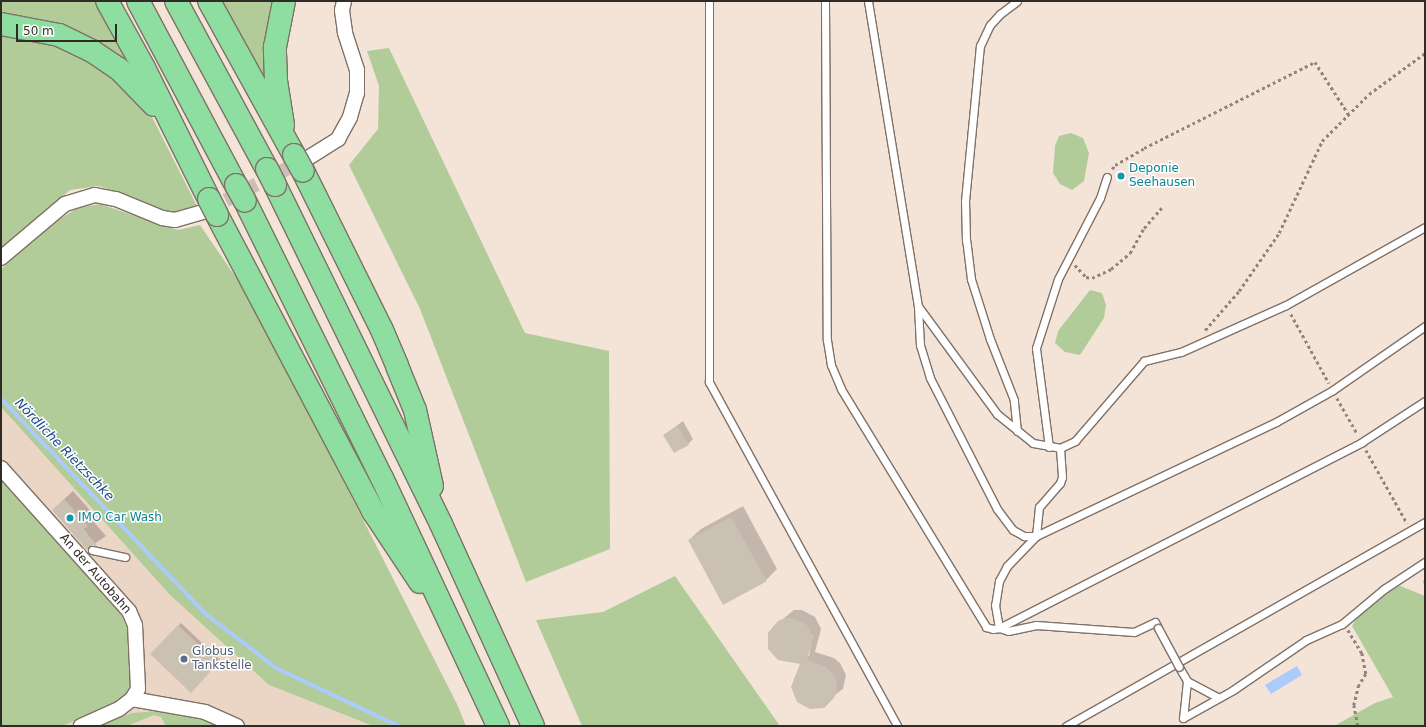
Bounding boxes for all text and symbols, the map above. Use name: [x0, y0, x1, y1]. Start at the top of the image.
scale bar: [18, 16, 119, 42]
text: 50 m: [23, 24, 54, 38]
place label: Deponie Seehausen: [1129, 162, 1195, 190]
marker: Deponie Seehausen: [1116, 171, 1126, 181]
water label: Nördliche Rietzschke: [11, 396, 117, 504]
place label: IMO Car Wash: [78, 511, 162, 525]
marker: IMO Car Wash: [65, 513, 75, 523]
street label: An der Autobahn: [56, 531, 134, 617]
place label: Globus Tankstelle: [192, 645, 252, 673]
marker: Globus Tankstelle: [179, 654, 189, 664]

